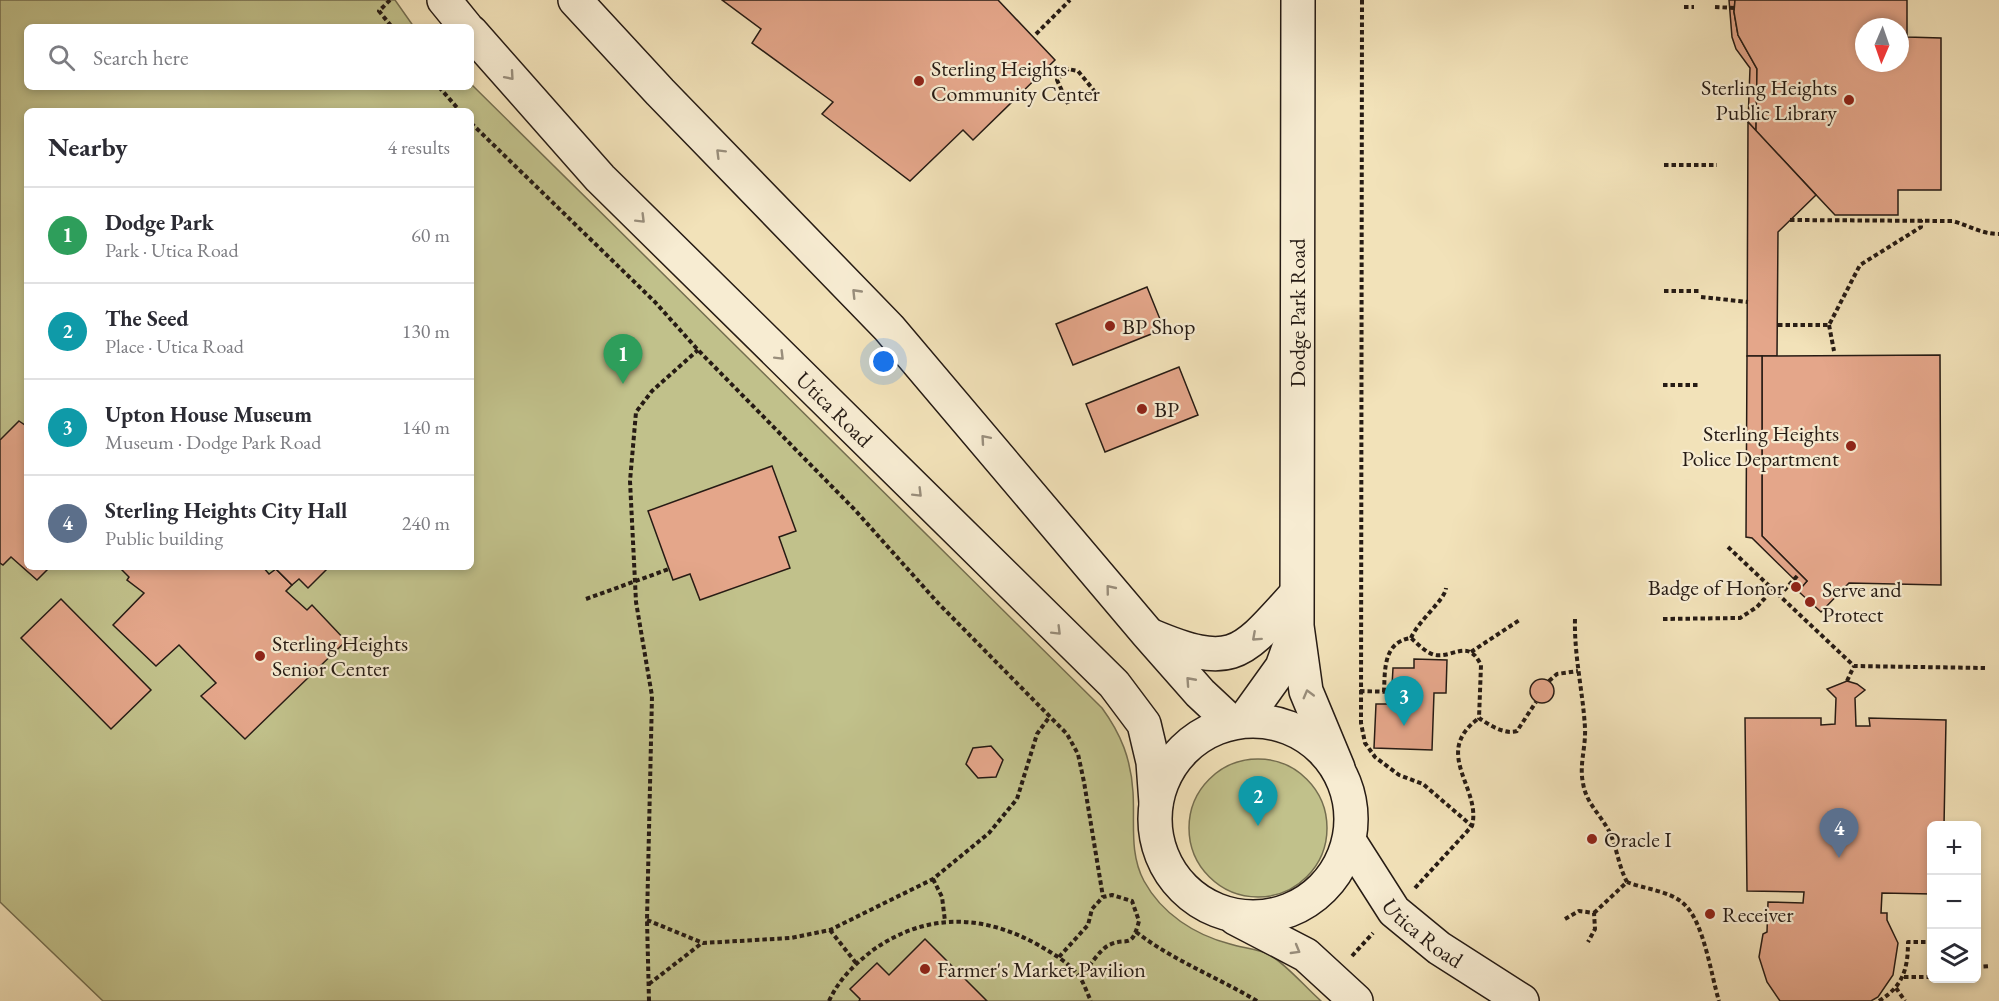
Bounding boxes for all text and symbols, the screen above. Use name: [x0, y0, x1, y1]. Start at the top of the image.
north arrow: [1855, 18, 1909, 72]
search box: [24, 24, 474, 90]
icon: search: [45, 41, 78, 74]
text: Search here: [93, 43, 188, 72]
place label: Sterling Heights Community Center: [931, 54, 1101, 108]
one-way arrow: [503, 69, 514, 80]
place label: Sterling Heights Public Library: [1701, 73, 1837, 127]
marker: Sterling Heights Community Center: [912, 74, 926, 88]
marker: Sterling Heights Public Library: [1842, 93, 1856, 107]
text: Nearby: [48, 130, 128, 164]
text: 4 results: [387, 134, 450, 160]
one-way arrow: [716, 150, 727, 160]
text: Dodge Park: [105, 208, 214, 237]
one-way arrow: [634, 213, 645, 223]
text: 1: [62, 222, 73, 248]
text: 60 m: [411, 222, 450, 248]
text: Park · Utica Road: [105, 237, 239, 263]
street label: Dodge Park Road: [1283, 238, 1312, 388]
one-way arrow: [852, 290, 863, 301]
text: The Seed: [105, 304, 189, 333]
place label: BP Shop: [1122, 312, 1195, 341]
text: 2: [62, 318, 73, 344]
text: 130 m: [402, 318, 450, 344]
marker: BP Shop: [1103, 319, 1117, 333]
text: Place · Utica Road: [105, 333, 244, 359]
pin: 1: [604, 334, 642, 384]
your location: [869, 347, 898, 376]
one-way arrow: [772, 349, 783, 360]
street label: Utica Road: [790, 365, 879, 454]
place label: BP: [1154, 395, 1179, 424]
text: Upton House Museum: [105, 400, 312, 429]
marker: BP: [1135, 402, 1149, 416]
text: 3: [62, 414, 73, 440]
text: 140 m: [402, 414, 450, 440]
place label: Sterling Heights Police Department: [1682, 419, 1839, 473]
text: Museum · Dodge Park Road: [105, 429, 321, 455]
one-way arrow: [981, 435, 992, 446]
marker: Sterling Heights Police Department: [1844, 439, 1858, 453]
one-way arrow: [911, 486, 922, 497]
text: Sterling Heights City Hall: [105, 496, 347, 525]
text: 4: [62, 510, 73, 536]
text: 240 m: [402, 510, 450, 536]
text: Public building: [105, 525, 223, 551]
place label: Badge of Honor: [1648, 573, 1785, 602]
place label: Serve and Protect: [1822, 575, 1903, 629]
marker: Badge of Honor: [1789, 580, 1803, 594]
one-way arrow: [1107, 584, 1118, 595]
marker: Serve and Protect: [1803, 595, 1817, 609]
one-way arrow: [1050, 624, 1061, 634]
place label: Sterling Heights Senior Center: [272, 629, 408, 683]
one-way arrow: [1252, 630, 1262, 641]
marker: Sterling Heights Senior Center: [253, 649, 267, 663]
pin: 3: [1384, 676, 1424, 726]
one-way arrow: [1186, 677, 1197, 688]
one-way arrow: [1303, 689, 1315, 700]
pin: 2: [1238, 776, 1278, 826]
pin: 4: [1820, 808, 1858, 858]
map controls: [1927, 821, 1981, 983]
button: +: [1927, 821, 1981, 875]
place label: Oracle I: [1604, 825, 1672, 854]
marker: Oracle I: [1585, 832, 1599, 846]
button: −: [1927, 875, 1981, 929]
street label: Utica Road: [1375, 893, 1469, 975]
place label: Receiver: [1722, 900, 1794, 929]
marker: Receiver: [1703, 907, 1717, 921]
button: layers: [1927, 929, 1981, 983]
one-way arrow: [1290, 942, 1301, 954]
place label: Farmer's Market Pavilion: [937, 955, 1146, 984]
marker: Farmer's Market Pavilion: [918, 962, 932, 976]

